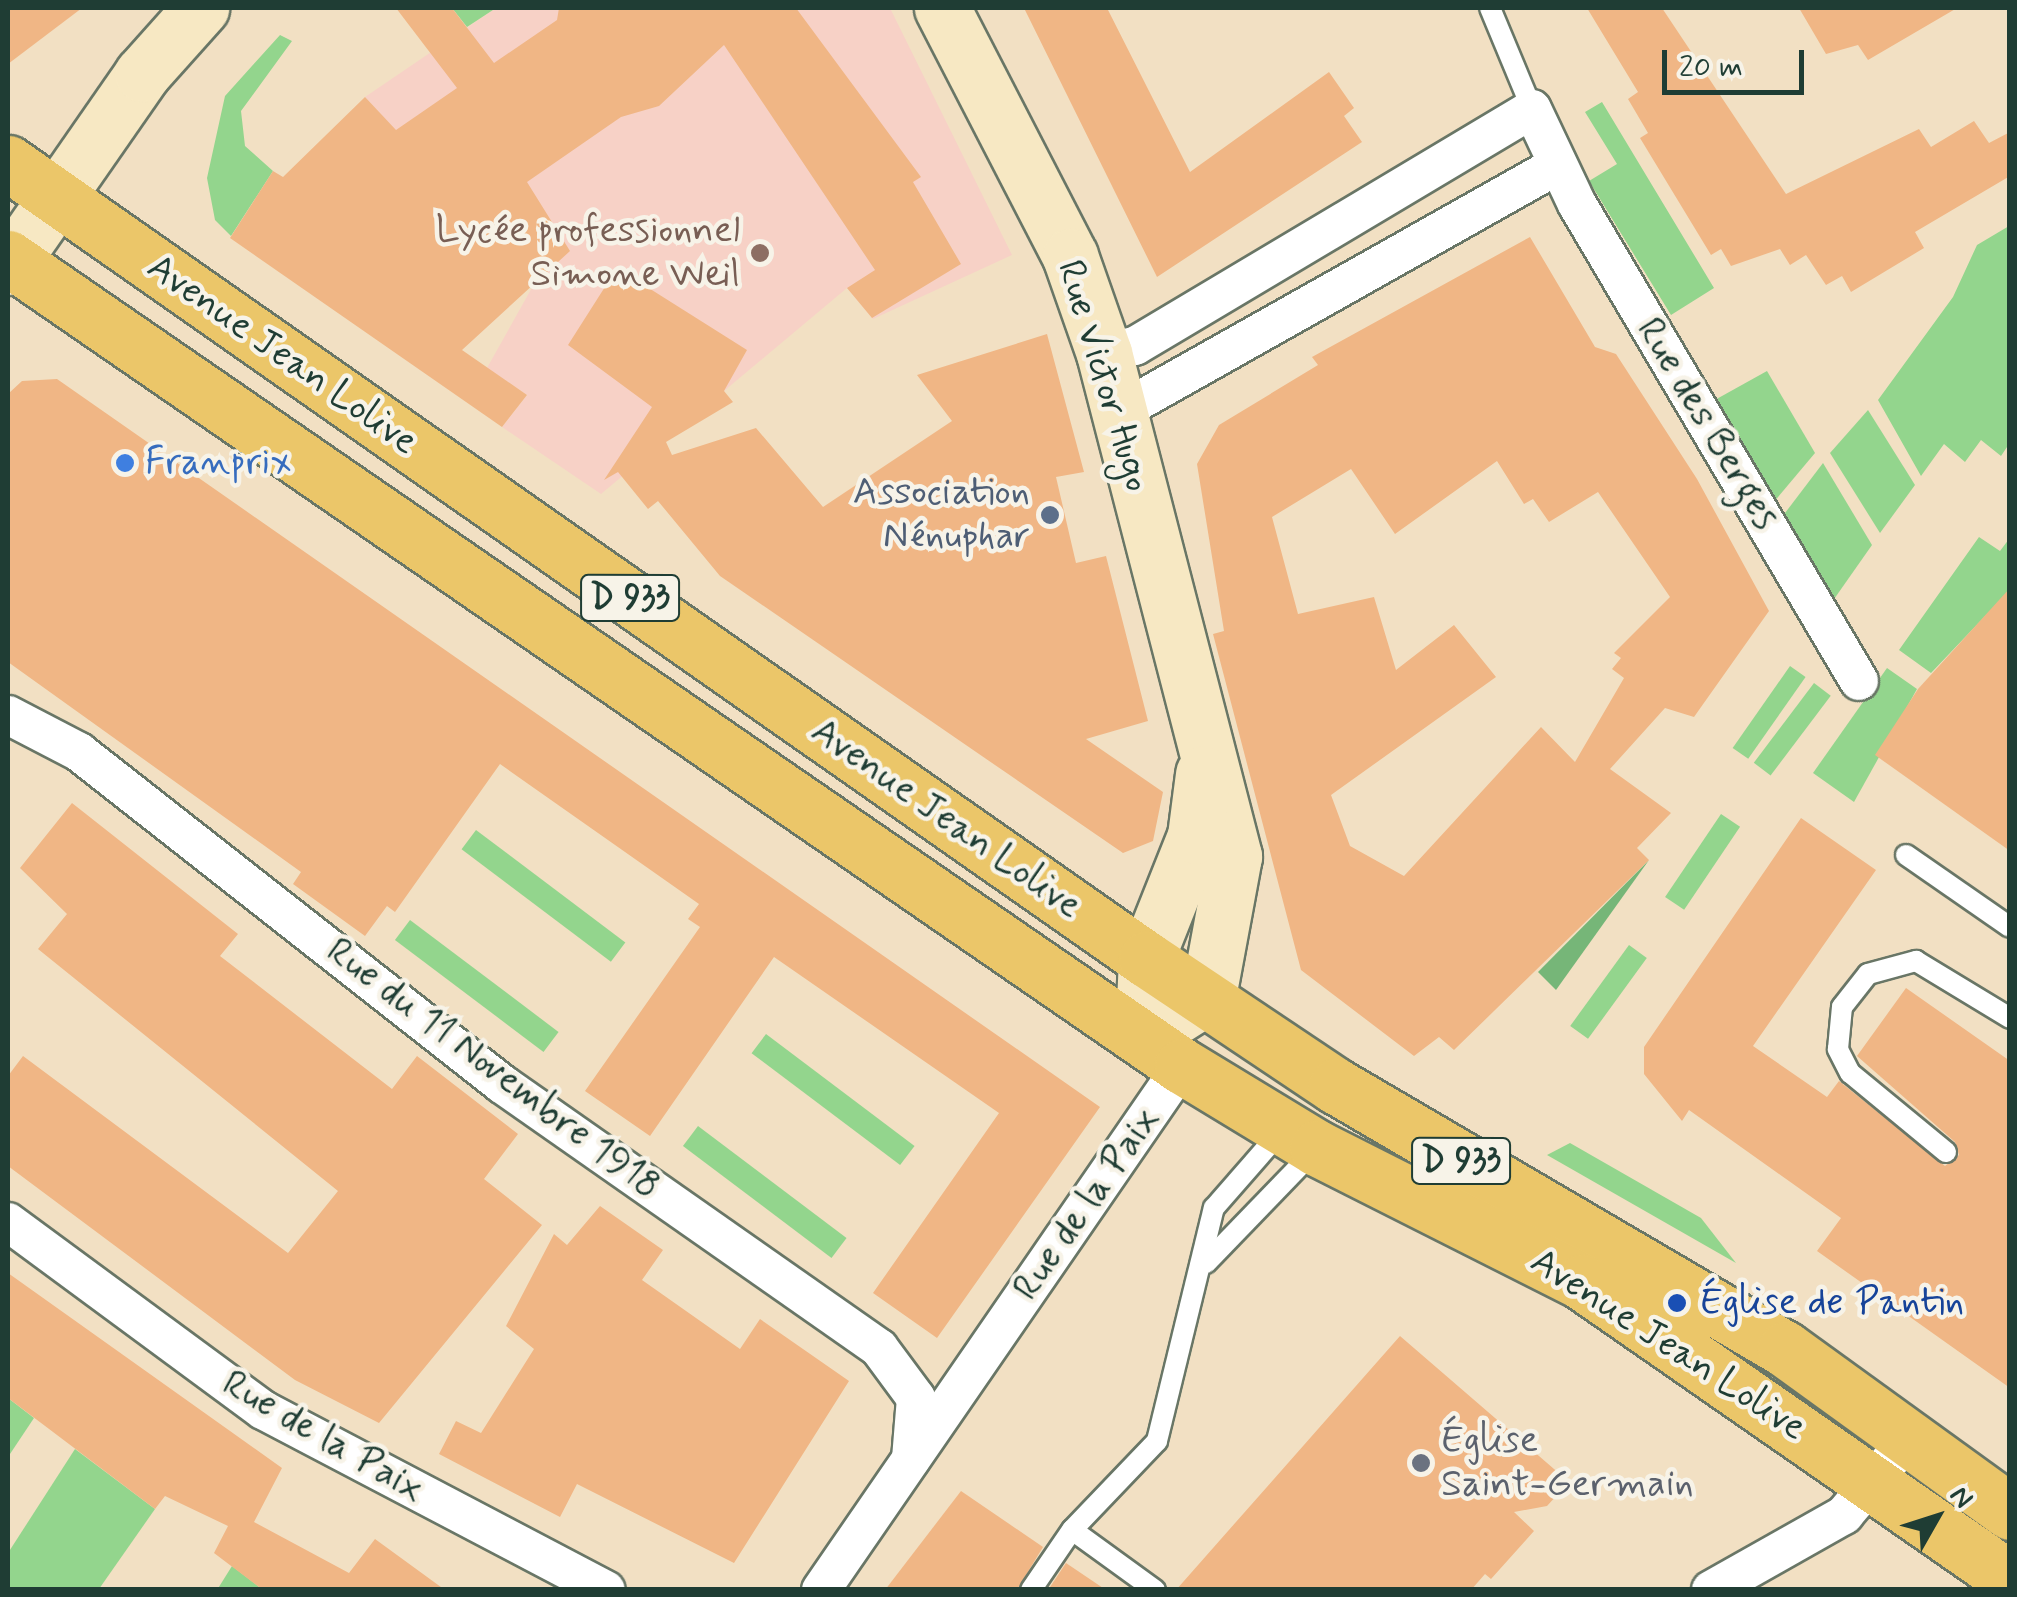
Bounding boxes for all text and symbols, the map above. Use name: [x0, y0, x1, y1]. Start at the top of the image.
scale bar: [1667, 30, 1810, 92]
text: 20 m: [1679, 48, 1743, 87]
place label: Lycée professionnel Simone Weil: [436, 208, 740, 298]
marker: Lycée professionnel Simone Weil: [749, 242, 771, 264]
street label: Avenue Jean Lolive: [139, 245, 425, 465]
street label: Rue Victor Hugo: [1045, 252, 1161, 500]
street label: Rue des Berges: [1625, 309, 1789, 539]
place label: Franprix: [145, 440, 291, 486]
marker: Franprix: [114, 452, 136, 474]
place label: Association Nénuphar: [853, 470, 1030, 560]
marker: Association Nénuphar: [1039, 504, 1061, 526]
road number: D 933: [580, 568, 680, 628]
street label: Avenue Jean Lolive: [803, 709, 1089, 929]
street label: Rue du 11 Novembre 1918: [319, 930, 667, 1208]
street label: Rue de la Paix: [1005, 1100, 1169, 1308]
road number: D 933: [1411, 1131, 1511, 1191]
street label: Avenue Jean Lolive: [1522, 1239, 1814, 1451]
place label: Église de Pantin: [1700, 1280, 1959, 1326]
marker: Église de Pantin: [1664, 1290, 1690, 1316]
street label: Rue de la Paix: [216, 1362, 430, 1512]
place label: Église Saint-Germain: [1441, 1418, 1694, 1508]
marker: Église Saint-Germain: [1410, 1452, 1432, 1474]
north arrow: [1887, 1467, 1987, 1567]
text: N: [1940, 1479, 1981, 1517]

